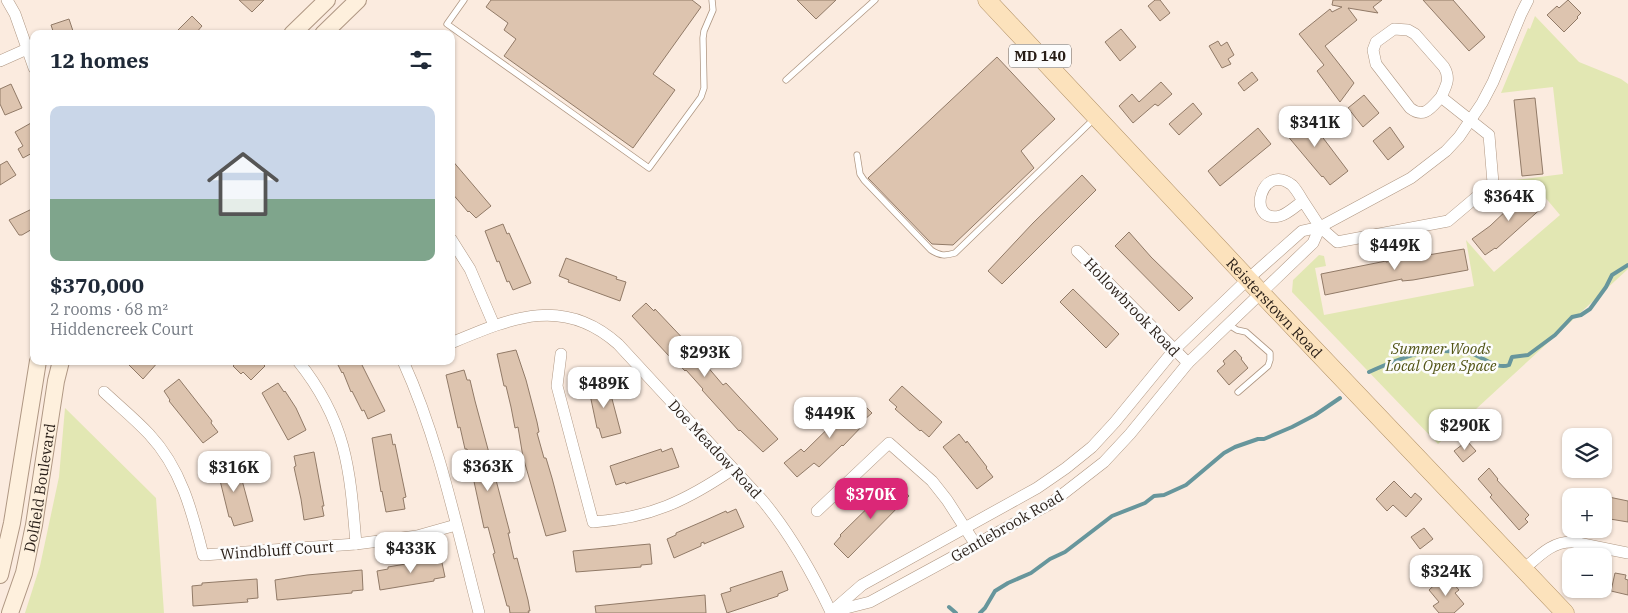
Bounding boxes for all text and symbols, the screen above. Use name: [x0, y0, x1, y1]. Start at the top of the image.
road number: MD 140: [1009, 44, 1071, 68]
text: 12 homes: [50, 46, 149, 74]
icon: filters: [407, 46, 435, 74]
pin: $341K: [1280, 106, 1350, 148]
text: $341K: [1290, 112, 1340, 132]
icon: home: [198, 139, 288, 229]
pin: $364K: [1474, 180, 1544, 222]
text: $364K: [1484, 186, 1534, 206]
pin: $449K: [1360, 228, 1430, 271]
text: $449K: [1370, 235, 1420, 255]
street label: Reisterstown Road: [1223, 253, 1327, 362]
street label: Hollowbrook Road: [1080, 254, 1184, 360]
text: $370,000: [50, 271, 144, 299]
text: 2 rooms · 68 m²: [50, 299, 168, 319]
text: Hiddencreek Court: [50, 319, 194, 339]
pin: $293K: [670, 336, 740, 378]
park label: Summer Woods Local Open Space: [1384, 339, 1497, 375]
text: $293K: [680, 342, 730, 362]
pin: $489K: [569, 366, 639, 409]
text: $489K: [579, 373, 629, 393]
street label: Doe Meadow Road: [664, 396, 766, 502]
pin: $449K: [795, 396, 865, 439]
text: $449K: [805, 403, 855, 423]
pin: $290K: [1430, 408, 1500, 451]
text: $290K: [1440, 415, 1490, 435]
street label: Dolfield Boulevard: [19, 422, 59, 554]
map controls: [1562, 428, 1612, 598]
button: layers: [1562, 428, 1612, 478]
pin: $316K: [199, 450, 269, 493]
pin: $363K: [453, 450, 523, 492]
text: $363K: [463, 456, 513, 476]
text: $316K: [209, 457, 259, 477]
pin: $370K: [836, 478, 906, 520]
text: $370K: [846, 484, 896, 504]
street label: Gentlebrook Road: [947, 486, 1067, 566]
button: +: [1562, 488, 1612, 538]
pin: $433K: [376, 532, 446, 574]
street label: Windbluff Court: [220, 537, 334, 563]
text: $433K: [386, 538, 436, 558]
button: −: [1562, 548, 1612, 598]
pin: $324K: [1411, 554, 1481, 597]
text: $324K: [1421, 561, 1471, 581]

